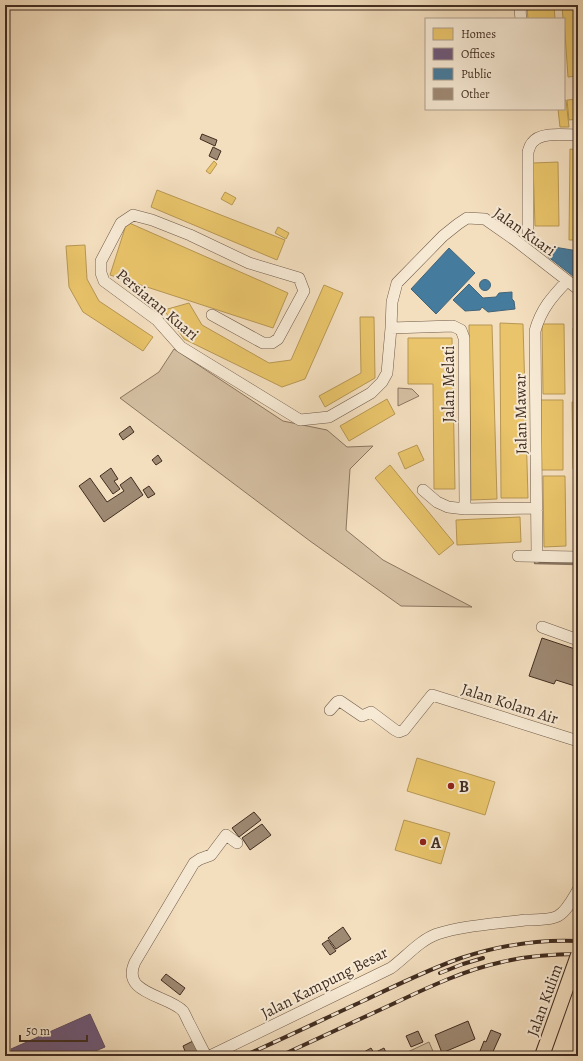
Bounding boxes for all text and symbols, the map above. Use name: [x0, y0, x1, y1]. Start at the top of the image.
legend: [425, 18, 565, 110]
text: Homes: [461, 26, 496, 42]
text: Offices: [461, 46, 495, 62]
text: Public: [461, 66, 492, 82]
text: Other: [461, 86, 490, 102]
street label: Jalan Kuari: [489, 202, 560, 261]
street label: Persiaran Kuari: [111, 264, 203, 346]
street label: Jalan Melati: [438, 345, 460, 423]
street label: Jalan Mawar: [509, 373, 533, 454]
street label: Jalan Kolam Air: [458, 678, 561, 730]
place label: B: [459, 776, 469, 798]
marker: B: [446, 781, 456, 791]
place label: A: [430, 832, 442, 854]
marker: A: [418, 837, 428, 847]
street label: Jalan Kampung Besar: [257, 941, 392, 1024]
street label: Jalan Kulim: [522, 961, 568, 1040]
scale bar: [20, 1017, 87, 1043]
text: 50 m: [26, 1023, 50, 1039]

